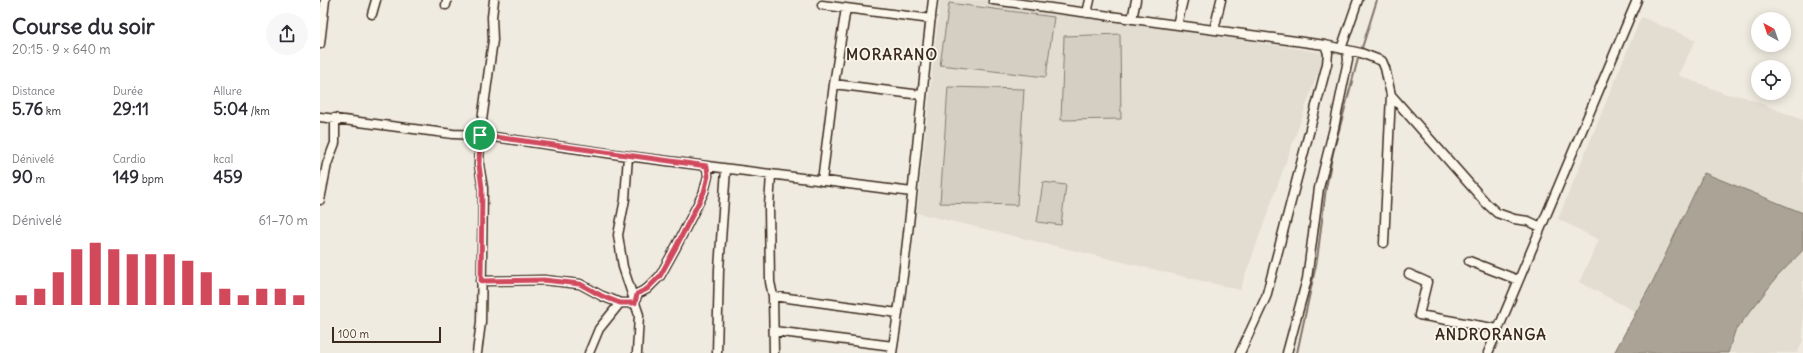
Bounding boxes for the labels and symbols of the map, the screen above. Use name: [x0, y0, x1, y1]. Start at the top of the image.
north arrow: [1751, 12, 1791, 52]
district label: MORARANO: [846, 45, 938, 64]
pin: [463, 118, 497, 152]
scale bar: [332, 325, 441, 344]
district label: ANDRORANGA: [1435, 325, 1547, 344]

